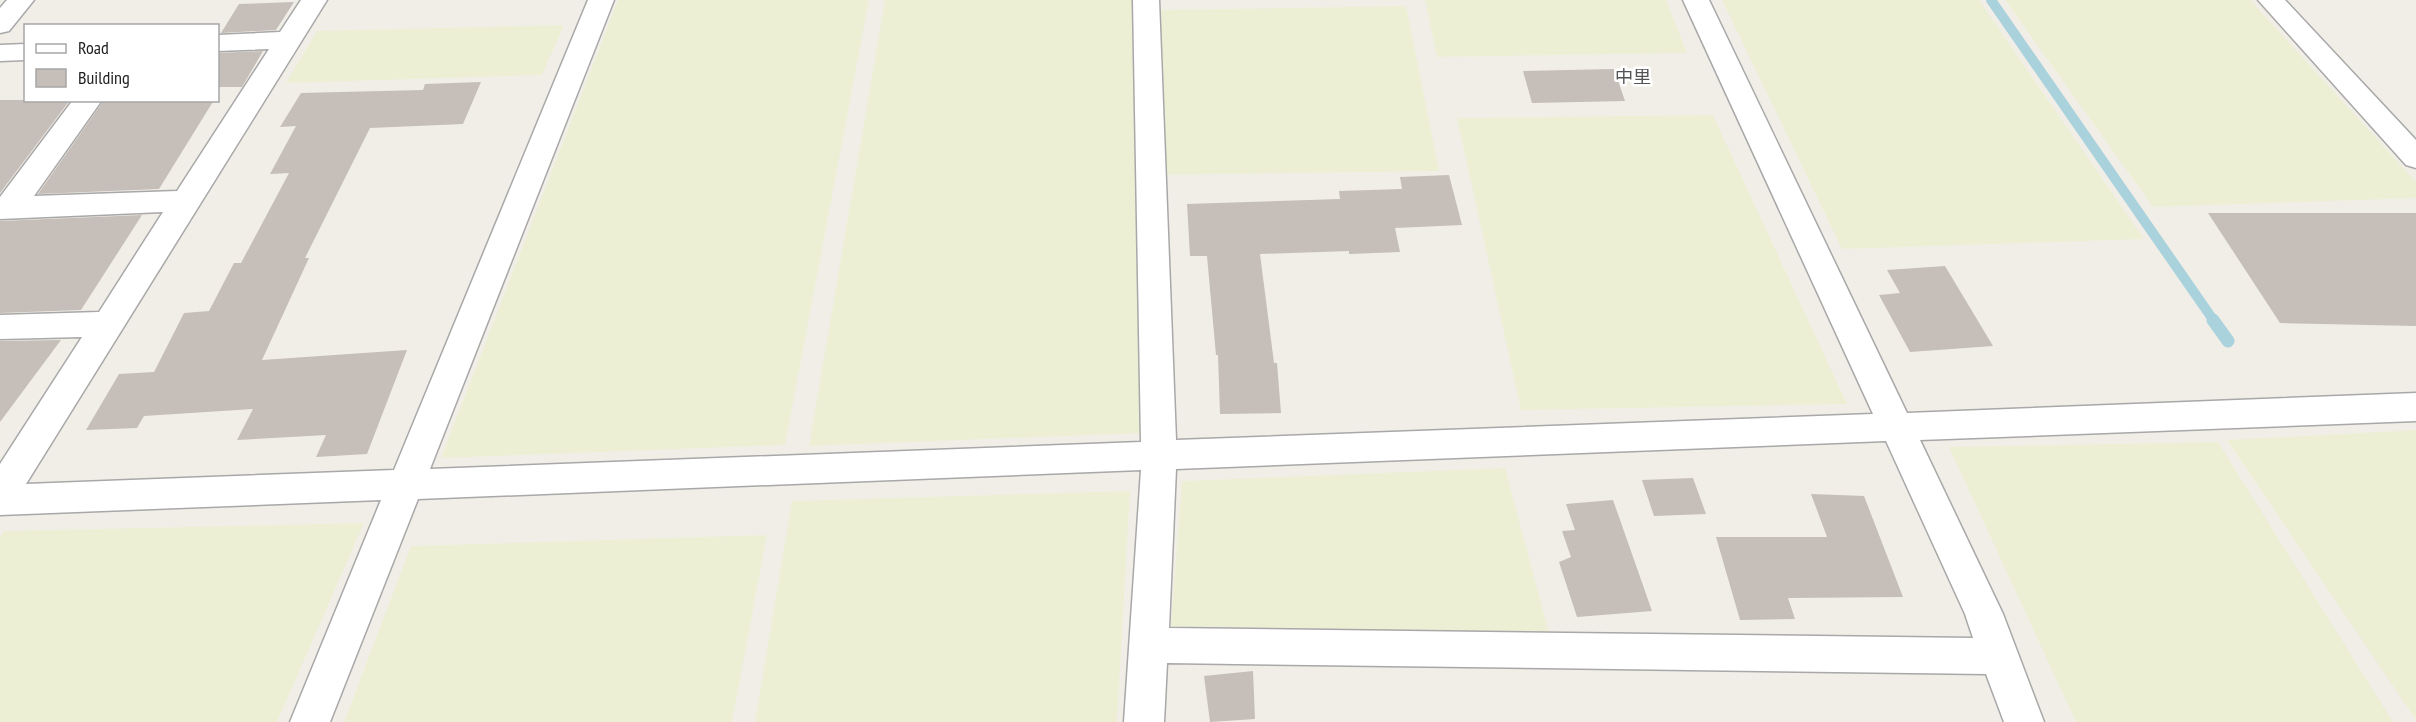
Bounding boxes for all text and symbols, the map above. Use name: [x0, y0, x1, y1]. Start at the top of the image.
legend: [24, 24, 219, 102]
text: Road: [78, 36, 109, 59]
district label: 中里: [1615, 65, 1651, 88]
text: Building: [78, 66, 130, 89]

